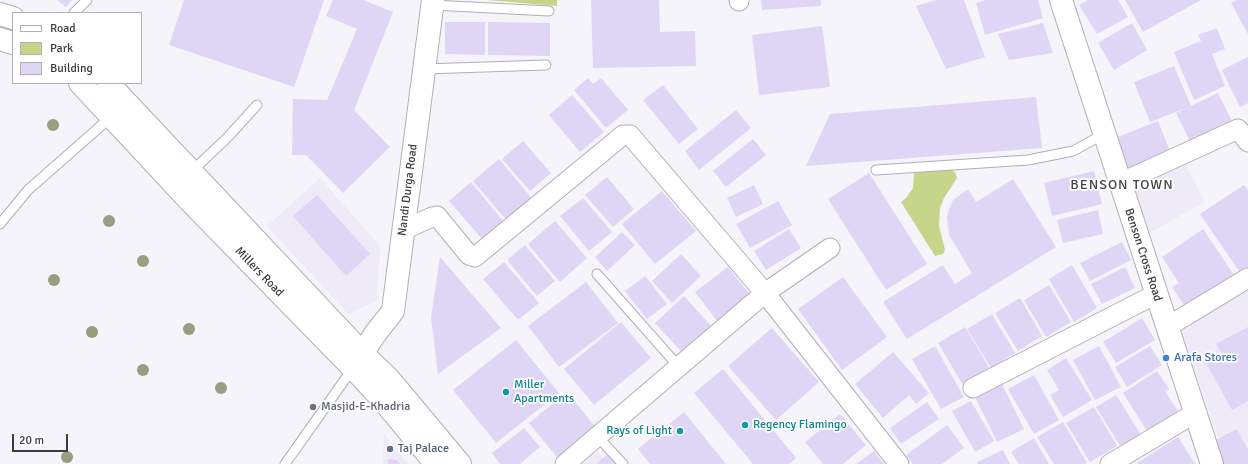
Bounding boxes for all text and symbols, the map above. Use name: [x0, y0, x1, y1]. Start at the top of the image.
legend: [12, 12, 142, 84]
text: Road: [50, 21, 76, 36]
text: Park: [50, 41, 73, 56]
text: Building: [50, 61, 93, 76]
street label: Nandi Durga Road: [395, 143, 421, 237]
district label: BENSON TOWN: [1070, 177, 1174, 193]
street label: Benson Cross Road: [1121, 207, 1165, 303]
street label: Millers Road: [232, 244, 286, 300]
place label: Arafa Stores: [1174, 351, 1237, 365]
marker: Arafa Stores: [1161, 353, 1171, 363]
place label: Miller Apartments: [514, 378, 574, 406]
marker: Miller Apartments: [501, 387, 511, 397]
place label: Masjid-E-Khadria: [321, 400, 410, 414]
marker: Masjid-E-Khadria: [308, 402, 318, 412]
place label: Regency Flamingo: [753, 418, 847, 432]
marker: Regency Flamingo: [740, 420, 750, 430]
place label: Rays of Light: [606, 424, 672, 438]
scale bar: [14, 426, 70, 452]
marker: Rays of Light: [675, 426, 685, 436]
text: 20 m: [19, 433, 44, 448]
place label: Taj Palace: [398, 442, 449, 456]
marker: Taj Palace: [385, 444, 395, 454]

